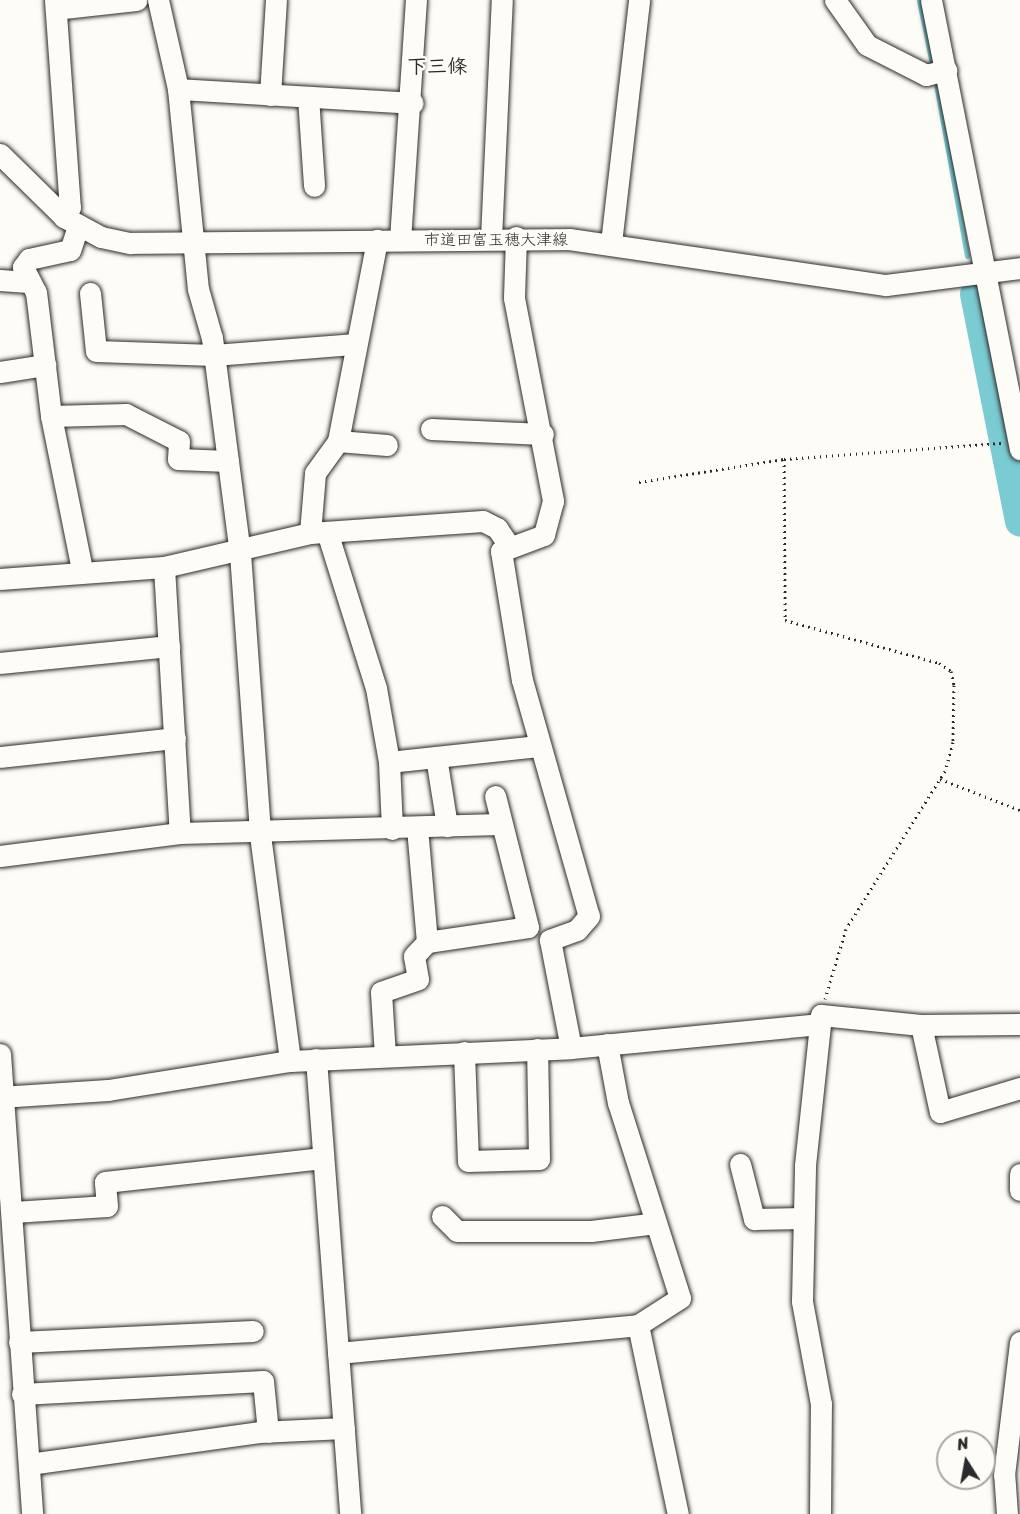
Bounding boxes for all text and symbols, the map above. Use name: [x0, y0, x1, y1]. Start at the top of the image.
district label: 下三條: [407, 54, 467, 78]
street label: 市道田富玉穂大津線: [424, 230, 568, 250]
text: N: [955, 1429, 971, 1459]
north arrow: [936, 1430, 996, 1490]

